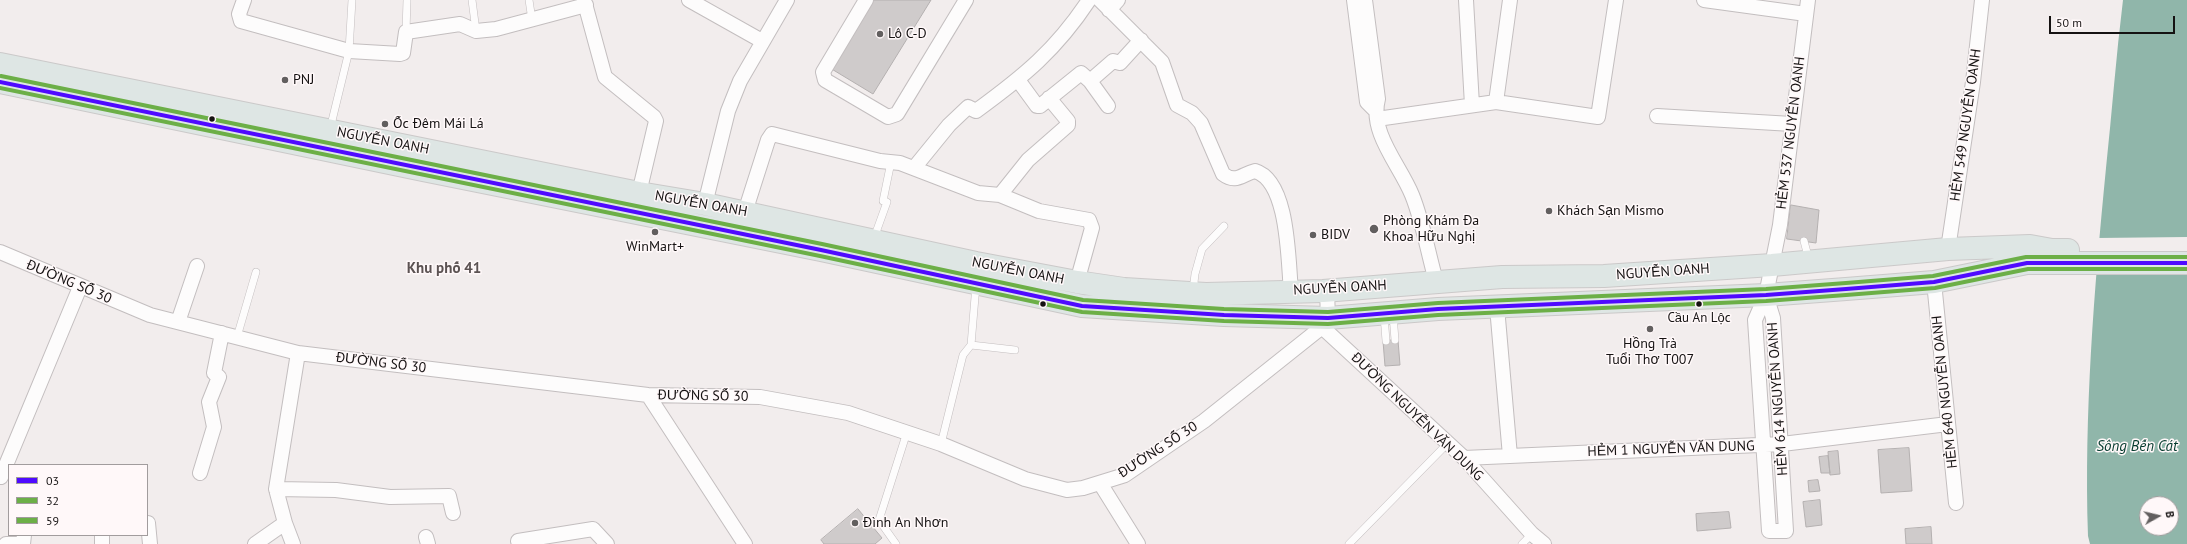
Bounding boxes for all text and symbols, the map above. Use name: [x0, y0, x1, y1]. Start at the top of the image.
scale bar: [2051, 8, 2177, 34]
text: 50 m: [2056, 15, 2082, 30]
place label: Lô C-D: [888, 26, 927, 42]
marker: Lô C-D: [875, 29, 885, 39]
street label: HẺM 549 NGUYỄN OANH: [1947, 48, 1985, 202]
street label: HẺM 537 NGUYỄN OANH: [1773, 56, 1809, 210]
place label: PNJ: [293, 72, 314, 88]
marker: PNJ: [280, 75, 290, 85]
unlabelled marker: [207, 114, 217, 124]
place label: Ốc Đêm Mái Lá: [393, 116, 484, 132]
marker: Ốc Đêm Mái Lá: [380, 119, 390, 129]
street label: NGUYỄN OANH: [335, 124, 431, 158]
street label: NGUYỄN OANH: [653, 188, 749, 220]
place label: Khách Sạn Mismo: [1557, 203, 1664, 219]
marker: Khách Sạn Mismo: [1544, 206, 1554, 216]
place label: Phòng Khám Đa Khoa Hữu Nghị: [1383, 213, 1479, 246]
marker: Phòng Khám Đa Khoa Hữu Nghị: [1368, 223, 1380, 235]
marker: WinMart+: [650, 227, 660, 237]
place label: BIDV: [1321, 227, 1350, 243]
marker: BIDV: [1308, 230, 1318, 240]
place label: WinMart+: [626, 239, 684, 255]
street label: NGUYỄN OANH: [970, 254, 1066, 288]
street label: ĐƯỜNG SỐ 30: [24, 257, 114, 307]
district label: Khu phố 41: [407, 260, 481, 278]
street label: NGUYỄN OANH: [1616, 260, 1710, 284]
street label: NGUYỄN OANH: [1293, 277, 1387, 299]
unlabelled marker: [1038, 299, 1048, 309]
marker: Cầu An Lộc: [1694, 299, 1704, 309]
place label: Cầu An Lộc: [1667, 310, 1731, 326]
street label: HẺM 640 NGUYỄN OANH: [1929, 315, 1961, 469]
street label: HẺM 614 NGUYỄN OANH: [1764, 322, 1792, 476]
marker: Hồng Trà Tuổi Thơ T007: [1645, 324, 1655, 334]
place label: Hồng Trà Tuổi Thơ T007: [1606, 336, 1694, 368]
street label: ĐƯỜNG SỐ 30: [335, 349, 427, 377]
street label: ĐƯỜNG NGUYỄN VĂN DUNG: [1347, 349, 1487, 485]
street label: ĐƯỜNG SỐ 30: [657, 387, 749, 405]
street label: ĐƯỜNG SỐ 30: [1115, 418, 1201, 482]
street label: HẺM 1 NGUYỄN VĂN DUNG: [1587, 438, 1755, 460]
water label: Sông Bến Cát: [2096, 438, 2178, 456]
legend: [8, 464, 148, 536]
text: 03: [46, 473, 59, 488]
text: 32: [46, 493, 59, 508]
north arrow: [2139, 496, 2179, 536]
text: B: [2163, 510, 2177, 519]
text: 59: [46, 513, 59, 528]
place label: Đình An Nhơn: [863, 515, 949, 531]
marker: Đình An Nhơn: [850, 518, 860, 528]

